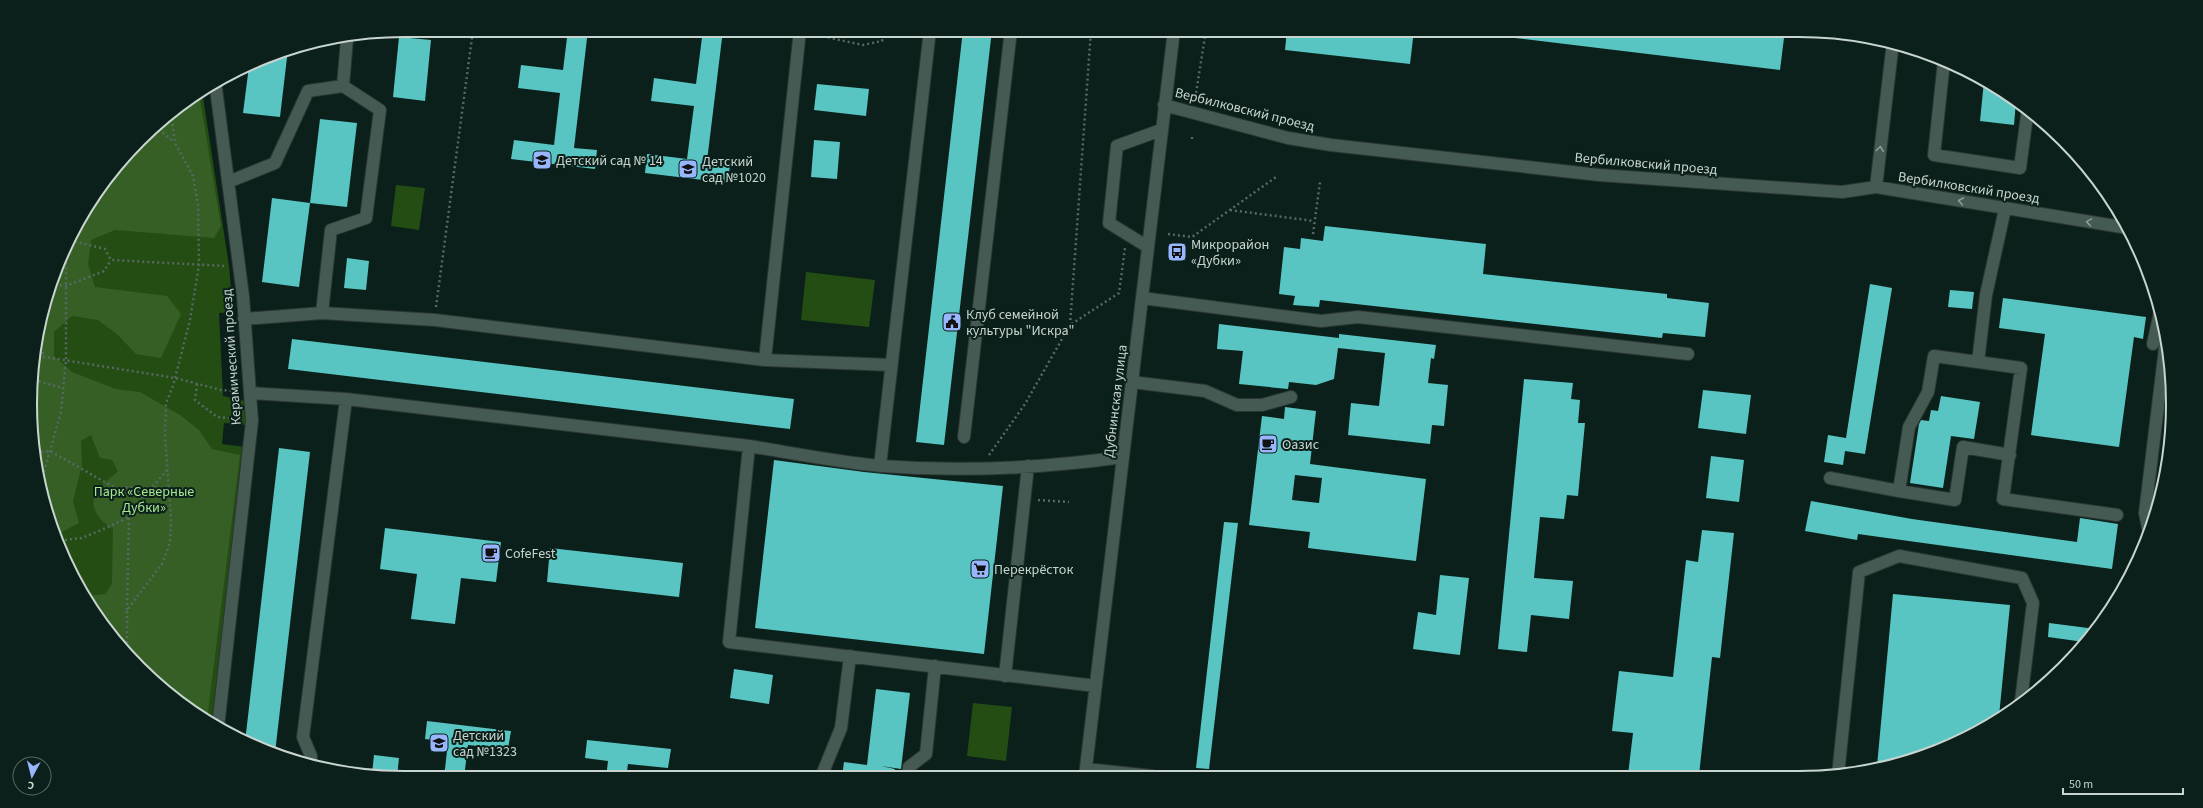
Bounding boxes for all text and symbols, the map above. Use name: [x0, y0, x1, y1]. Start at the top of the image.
street label: Вербилковский проезд: [1173, 83, 1317, 137]
one-way arrow: [1875, 146, 1884, 152]
street label: Вербилковский проезд: [1574, 148, 1719, 180]
school or university icon: Детский сад № 14: [531, 149, 553, 171]
place label: Детский сад № 14: [556, 151, 663, 171]
place label: Детский сад №1020: [702, 152, 766, 188]
school or university icon: Детский сад №1020: [677, 158, 699, 180]
street label: Вербилковский проезд: [1897, 167, 2042, 209]
one-way arrow: [1958, 197, 1964, 206]
one-way arrow: [2086, 218, 2093, 227]
place label: Микрорайон «Дубки»: [1191, 235, 1269, 271]
bus stop icon: Микрорайон «Дубки»: [1166, 241, 1188, 263]
street label: Керамический проезд: [217, 288, 247, 426]
place label: Клуб семейной культуры "Искра": [966, 305, 1075, 341]
public building icon: Клуб семейной культуры "Искра": [941, 311, 963, 333]
street label: Дубнинская улица: [1099, 343, 1133, 459]
cafe icon: Оазис: [1257, 433, 1279, 455]
place label: Оазис: [1282, 435, 1320, 455]
park label: Парк «Северные Дубки»: [94, 482, 194, 518]
cafe icon: CofeFest: [480, 542, 502, 564]
place label: CofeFest: [505, 544, 556, 564]
supermarket icon: Перекрёсток: [969, 558, 991, 580]
place label: Перекрёсток: [994, 560, 1073, 580]
place label: Детский сад №1323: [453, 726, 517, 762]
school or university icon: Детский сад №1323: [428, 732, 450, 754]
north arrow: [12, 756, 52, 796]
scale bar: [2063, 770, 2183, 796]
text: 50 m: [2069, 776, 2093, 793]
text: С: [26, 778, 35, 793]

